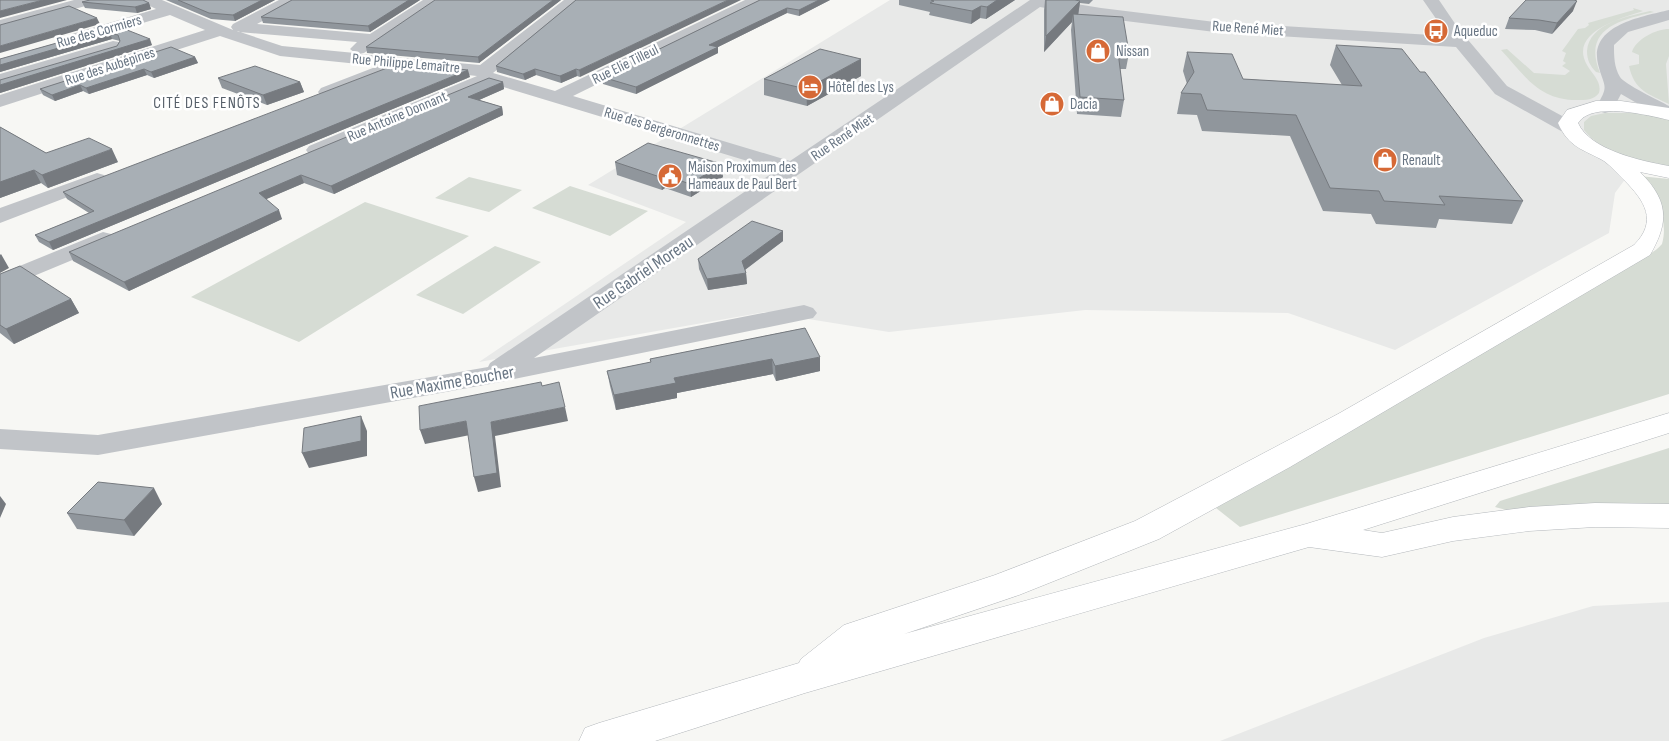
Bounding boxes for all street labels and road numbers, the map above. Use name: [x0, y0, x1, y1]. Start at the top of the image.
street label: Rue des Cormiers: [55, 10, 144, 53]
street label: Rue René Miet: [1212, 17, 1285, 40]
street label: Rue Elie Tilleul: [589, 40, 662, 89]
street label: Rue des Aubépines: [63, 43, 158, 90]
street label: Rue Philippe Lemaître: [351, 49, 461, 78]
street label: Rue Antoine Donnant: [344, 87, 450, 146]
street label: Rue des Bergeronnettes: [602, 103, 722, 156]
street label: Rue René Miet: [807, 109, 878, 165]
street label: Rue Gabriel Moreau: [589, 231, 697, 314]
street label: Rue Maxime Boucher: [388, 361, 516, 404]

